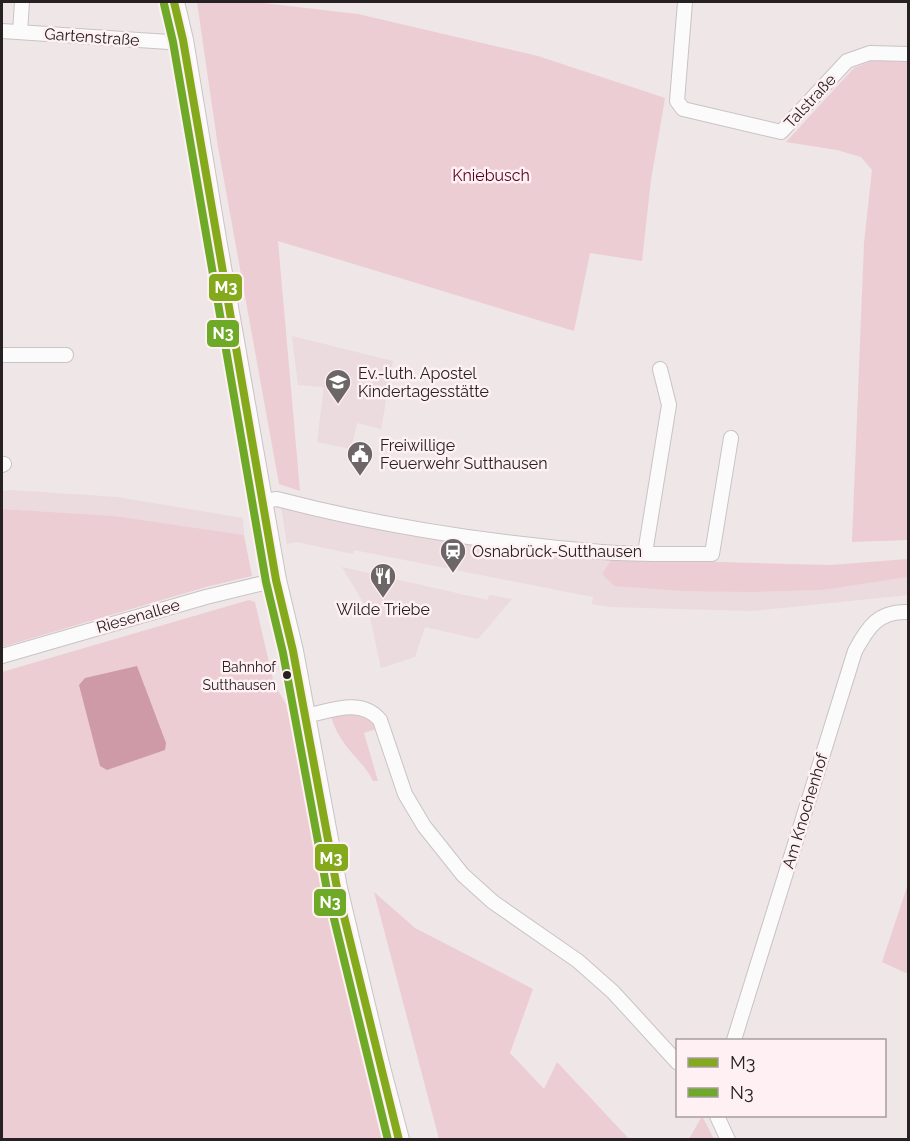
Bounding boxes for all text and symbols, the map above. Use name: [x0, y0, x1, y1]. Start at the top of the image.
street label: Gartenstraße: [44, 24, 140, 50]
street label: Talstraße: [780, 70, 840, 132]
park label: Kniebusch: [452, 166, 530, 185]
line badge: M3: [208, 273, 243, 302]
text: M3: [215, 278, 237, 297]
line badge: N3: [206, 319, 240, 348]
text: N3: [212, 324, 234, 343]
place label: Ev.-luth. Apostel Kindertagesstätte: [358, 364, 489, 401]
school or university icon: Ev.-luth. Apostel Kindertagesstätte: [323, 367, 353, 405]
place label: Freiwillige Feuerwehr Sutthausen: [380, 436, 548, 473]
public building icon: Freiwillige Feuerwehr Sutthausen: [345, 439, 375, 477]
station icon: Osnabrück-Sutthausen: [438, 536, 468, 574]
place label: Osnabrück-Sutthausen: [472, 542, 642, 561]
restaurant icon: Wilde Triebe: [368, 561, 398, 599]
street label: Riesenallee: [94, 595, 182, 637]
place label: Wilde Triebe: [336, 600, 430, 619]
place label: Bahnhof Sutthausen: [203, 659, 277, 693]
marker: Bahnhof Sutthausen: [281, 669, 293, 681]
street label: Am Knochenhof: [778, 750, 832, 871]
line badge: M3: [314, 843, 349, 872]
text: M3: [320, 849, 342, 868]
line badge: N3: [313, 888, 347, 917]
text: N3: [319, 893, 341, 912]
legend: [676, 1039, 886, 1117]
text: M3: [730, 1052, 755, 1073]
text: N3: [730, 1082, 754, 1103]

